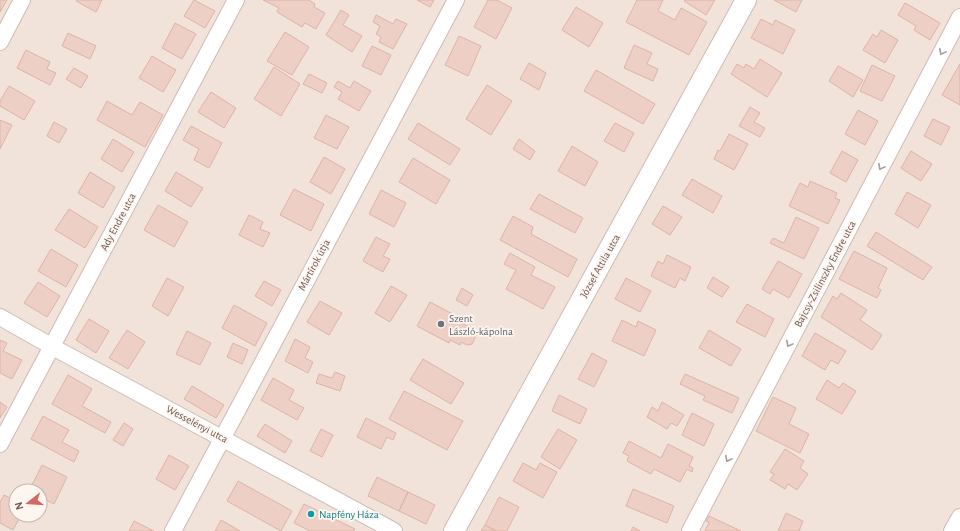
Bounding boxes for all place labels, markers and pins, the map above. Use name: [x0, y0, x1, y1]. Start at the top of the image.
place label: Szent László-kápolna: [449, 313, 513, 337]
marker: Szent László-kápolna: [436, 319, 446, 329]
marker: Napfény Háza: [306, 509, 316, 519]
place label: Napfény Háza: [319, 509, 379, 520]

